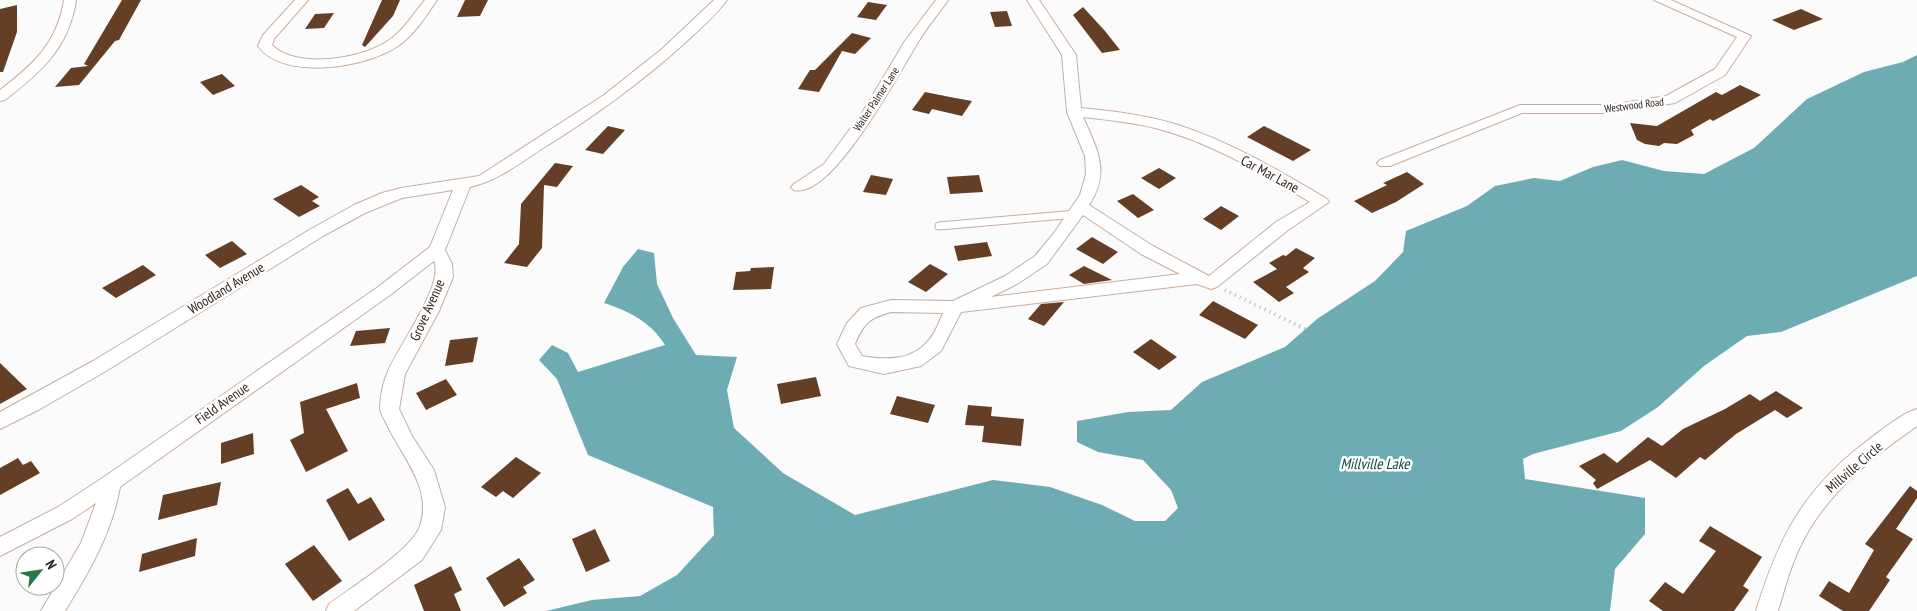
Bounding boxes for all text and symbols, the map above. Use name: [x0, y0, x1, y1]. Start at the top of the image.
street label: Walter Palmer Lane: [850, 64, 902, 134]
street label: Westwood Road: [1603, 94, 1665, 116]
street label: Car Mar Lane: [1238, 151, 1302, 197]
street label: Woodland Avenue: [184, 258, 268, 318]
street label: Grove Avenue: [405, 276, 449, 344]
street label: Field Avenue: [191, 378, 253, 428]
street label: Millville Circle: [1822, 437, 1886, 497]
water label: Millville Lake: [1340, 454, 1410, 473]
north arrow: [15, 546, 65, 596]
text: N: [42, 557, 61, 572]

